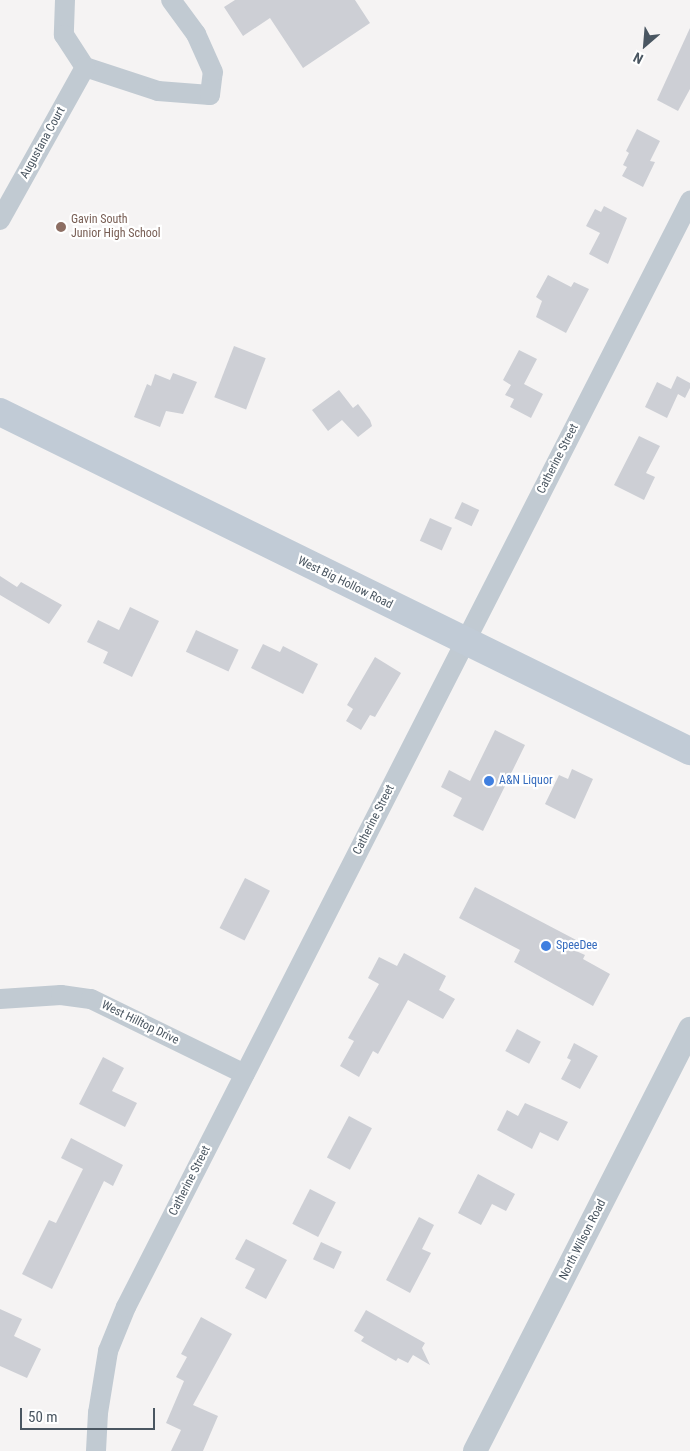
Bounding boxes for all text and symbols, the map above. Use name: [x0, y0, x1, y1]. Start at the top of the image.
north arrow: [620, 20, 670, 70]
text: N: [631, 49, 646, 67]
street label: Augustana Court: [17, 105, 69, 181]
place label: Gavin South Junior High School: [71, 213, 161, 241]
marker: Gavin South Junior High School: [55, 221, 67, 233]
street label: Catherine Street: [534, 422, 582, 496]
street label: West Big Hollow Road: [295, 554, 395, 612]
place label: A&N Liquor: [499, 774, 553, 788]
marker: A&N Liquor: [483, 775, 495, 787]
street label: Catherine Street: [350, 783, 398, 857]
place label: SpeeDee: [556, 939, 597, 953]
marker: SpeeDee: [540, 940, 552, 952]
street label: West Hilltop Drive: [99, 998, 181, 1048]
street label: Catherine Street: [166, 1144, 214, 1218]
street label: North Wilson Road: [557, 1197, 609, 1283]
scale bar: [22, 1398, 158, 1430]
text: 50 m: [28, 1408, 58, 1426]

